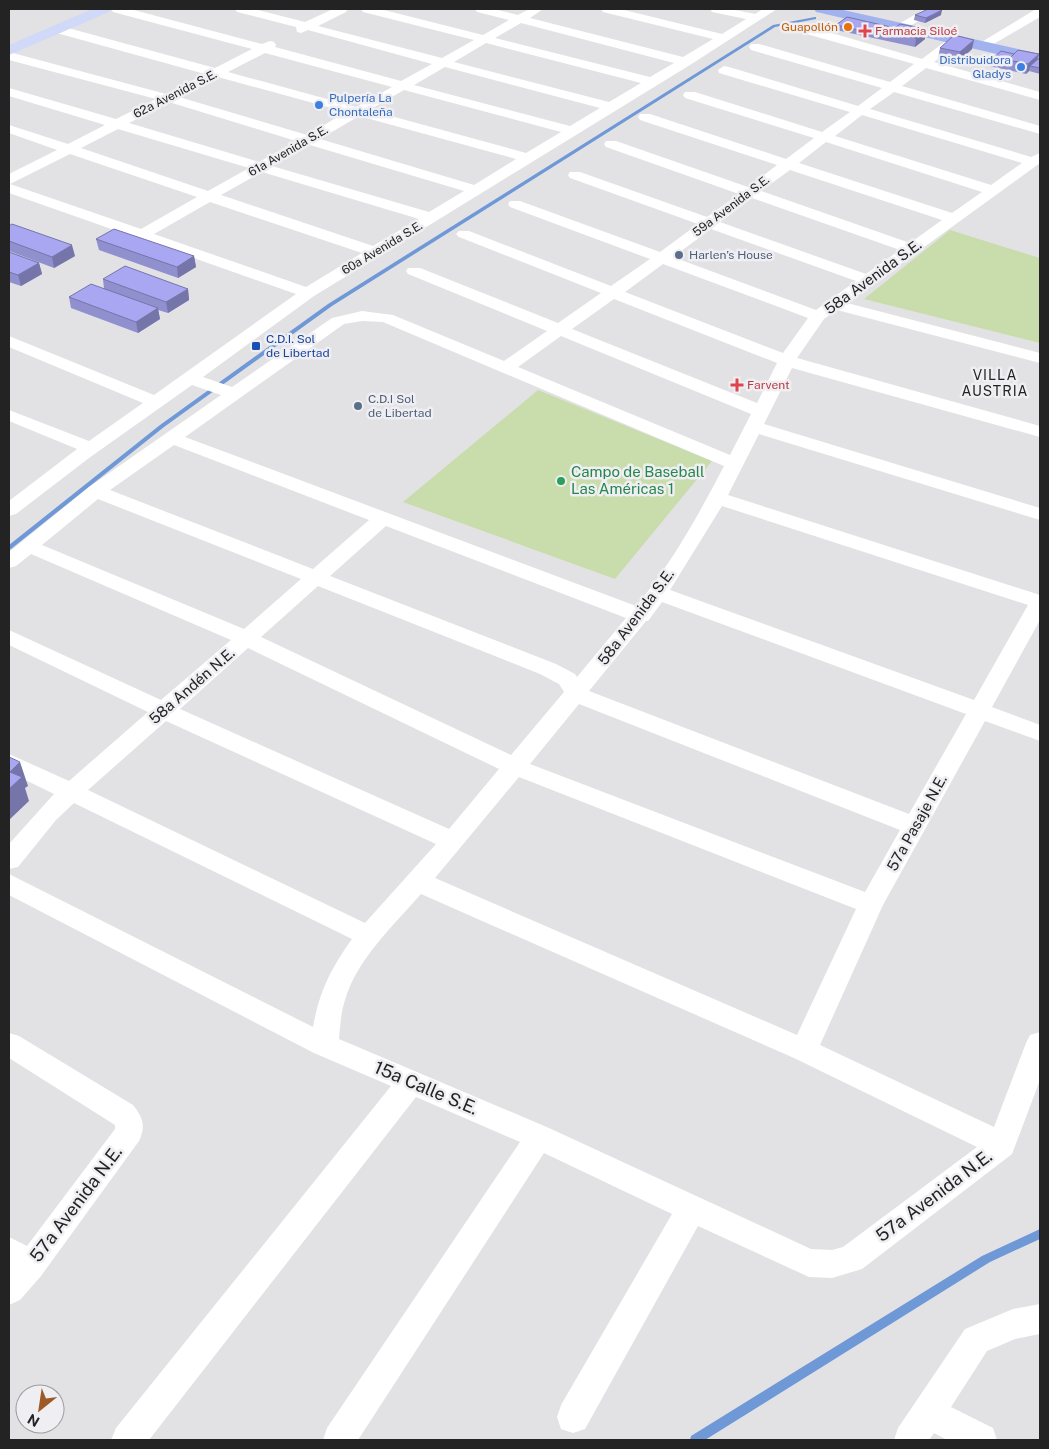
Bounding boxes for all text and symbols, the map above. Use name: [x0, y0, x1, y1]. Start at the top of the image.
place label: Guapollón: [781, 20, 838, 34]
marker: Guapollón: [842, 21, 854, 33]
place label: Farmacia Siloé: [875, 24, 958, 38]
marker: Farmacia Siloé: [859, 25, 871, 37]
place label: Distribuidora Gladys: [939, 53, 1011, 81]
marker: Distribuidora Gladys: [1015, 61, 1027, 73]
street label: 62a Avenida S.E.: [131, 67, 219, 121]
place label: Pulpería La Chontaleña: [329, 91, 393, 119]
marker: Pulpería La Chontaleña: [313, 99, 325, 111]
street label: 61a Avenida S.E.: [246, 123, 330, 179]
street label: 59a Avenida S.E.: [690, 173, 772, 239]
street label: 60a Avenida S.E.: [339, 218, 425, 278]
street label: 58a Avenida S.E.: [821, 236, 924, 317]
place label: Harlen’s House: [689, 248, 773, 262]
marker: Harlen’s House: [673, 249, 685, 261]
place label: C.D.I. Sol de Libertad: [266, 332, 330, 360]
marker: C.D.I. Sol de Libertad: [250, 340, 262, 352]
district label: VILLA AUSTRIA: [961, 367, 1029, 399]
place label: Farvent: [747, 378, 790, 392]
marker: Farvent: [731, 379, 743, 391]
place label: C.D.I Sol de Libertad: [368, 392, 432, 420]
marker: C.D.I Sol de Libertad: [352, 400, 364, 412]
place label: Campo de Baseball Las Américas 1: [571, 463, 705, 497]
marker: Campo de Baseball Las Américas 1: [555, 475, 567, 487]
street label: 58a Avenida S.E.: [594, 565, 677, 668]
street label: 58a Andén N.E.: [146, 644, 238, 727]
street label: 57a Pasaje N.E.: [883, 772, 950, 874]
street label: 15a Calle S.E.: [371, 1056, 481, 1119]
street label: 57a Avenida N.E.: [25, 1142, 126, 1266]
street label: 57a Avenida N.E.: [872, 1145, 996, 1246]
north arrow: [15, 1384, 65, 1434]
text: N: [25, 1411, 42, 1430]

